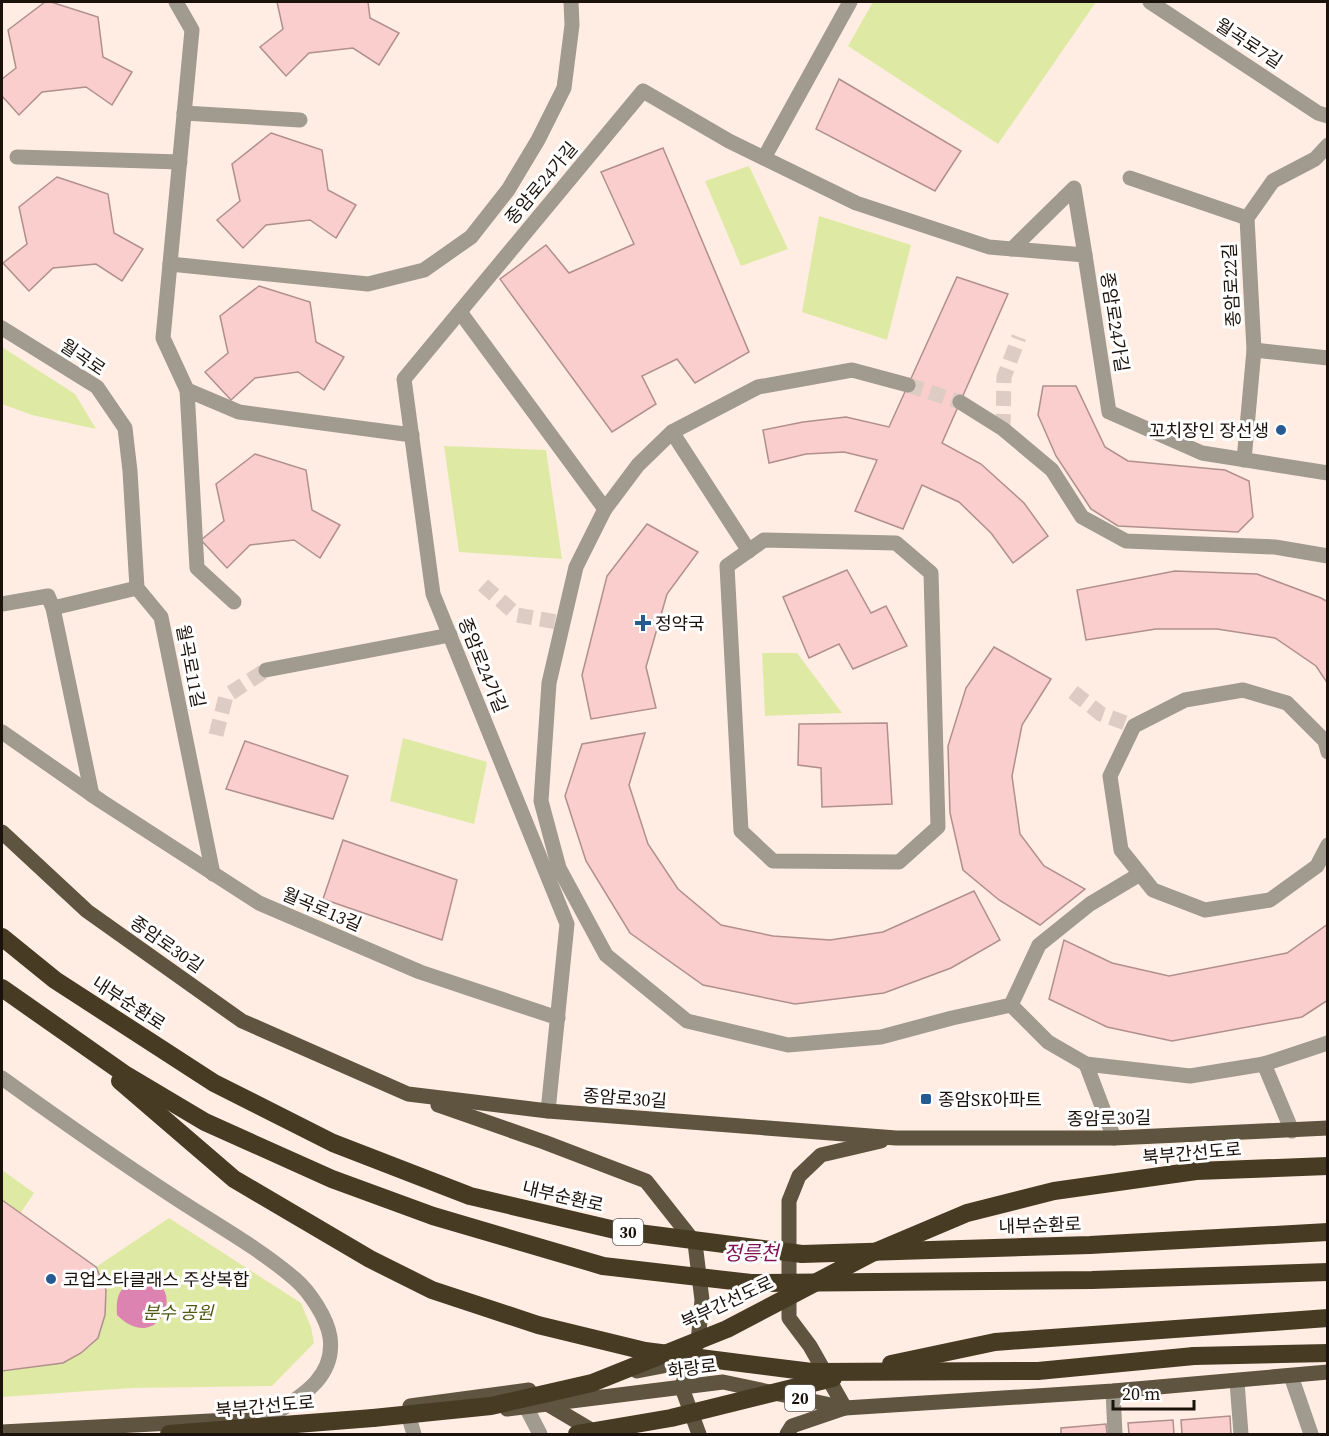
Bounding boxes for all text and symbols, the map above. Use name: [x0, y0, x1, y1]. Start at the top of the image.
street label: 월곡로7길: [1211, 12, 1287, 74]
street label: 종암로24가길: [499, 136, 583, 230]
street label: 종암로22길: [1216, 242, 1246, 328]
street label: 종암로24가길: [1095, 270, 1135, 374]
street label: 월곡로: [55, 333, 111, 381]
place label: 꼬치장인 장선생: [1149, 418, 1269, 443]
marker: 꼬치장인 장선생: [1274, 423, 1288, 437]
place label: 정약국: [655, 611, 705, 636]
street label: 종암로24가길: [453, 614, 513, 716]
marker: 정약국: [636, 616, 650, 630]
street label: 월곡로11길: [171, 622, 211, 710]
street label: 월곡로13길: [278, 881, 366, 937]
street label: 종암로30길: [125, 910, 209, 978]
street label: 내부순환로: [87, 970, 171, 1036]
street label: 종암로30길: [582, 1083, 668, 1113]
place label: 종암SK아파트: [938, 1087, 1042, 1112]
marker: 종암SK아파트: [919, 1092, 933, 1106]
street label: 종암로30길: [1067, 1105, 1151, 1131]
street label: 북부간선도로: [1141, 1136, 1243, 1170]
street label: 내부순환로: [520, 1175, 606, 1217]
street label: 내부순환로: [998, 1211, 1082, 1239]
road number: 30: [613, 1219, 643, 1245]
water label: 정릉천: [723, 1239, 781, 1267]
place label: 코업스타클래스 주상복합: [63, 1267, 249, 1292]
street label: 북부간선도로: [677, 1270, 777, 1334]
marker: 코업스타클래스 주상복합: [44, 1272, 58, 1286]
park label: 분수 공원: [143, 1300, 215, 1325]
street label: 화랑로: [666, 1353, 718, 1383]
scale bar: [1113, 1373, 1194, 1411]
text: 20 m: [1122, 1381, 1160, 1406]
road number: 20: [785, 1385, 815, 1411]
street label: 북부간선도로: [214, 1389, 316, 1423]

